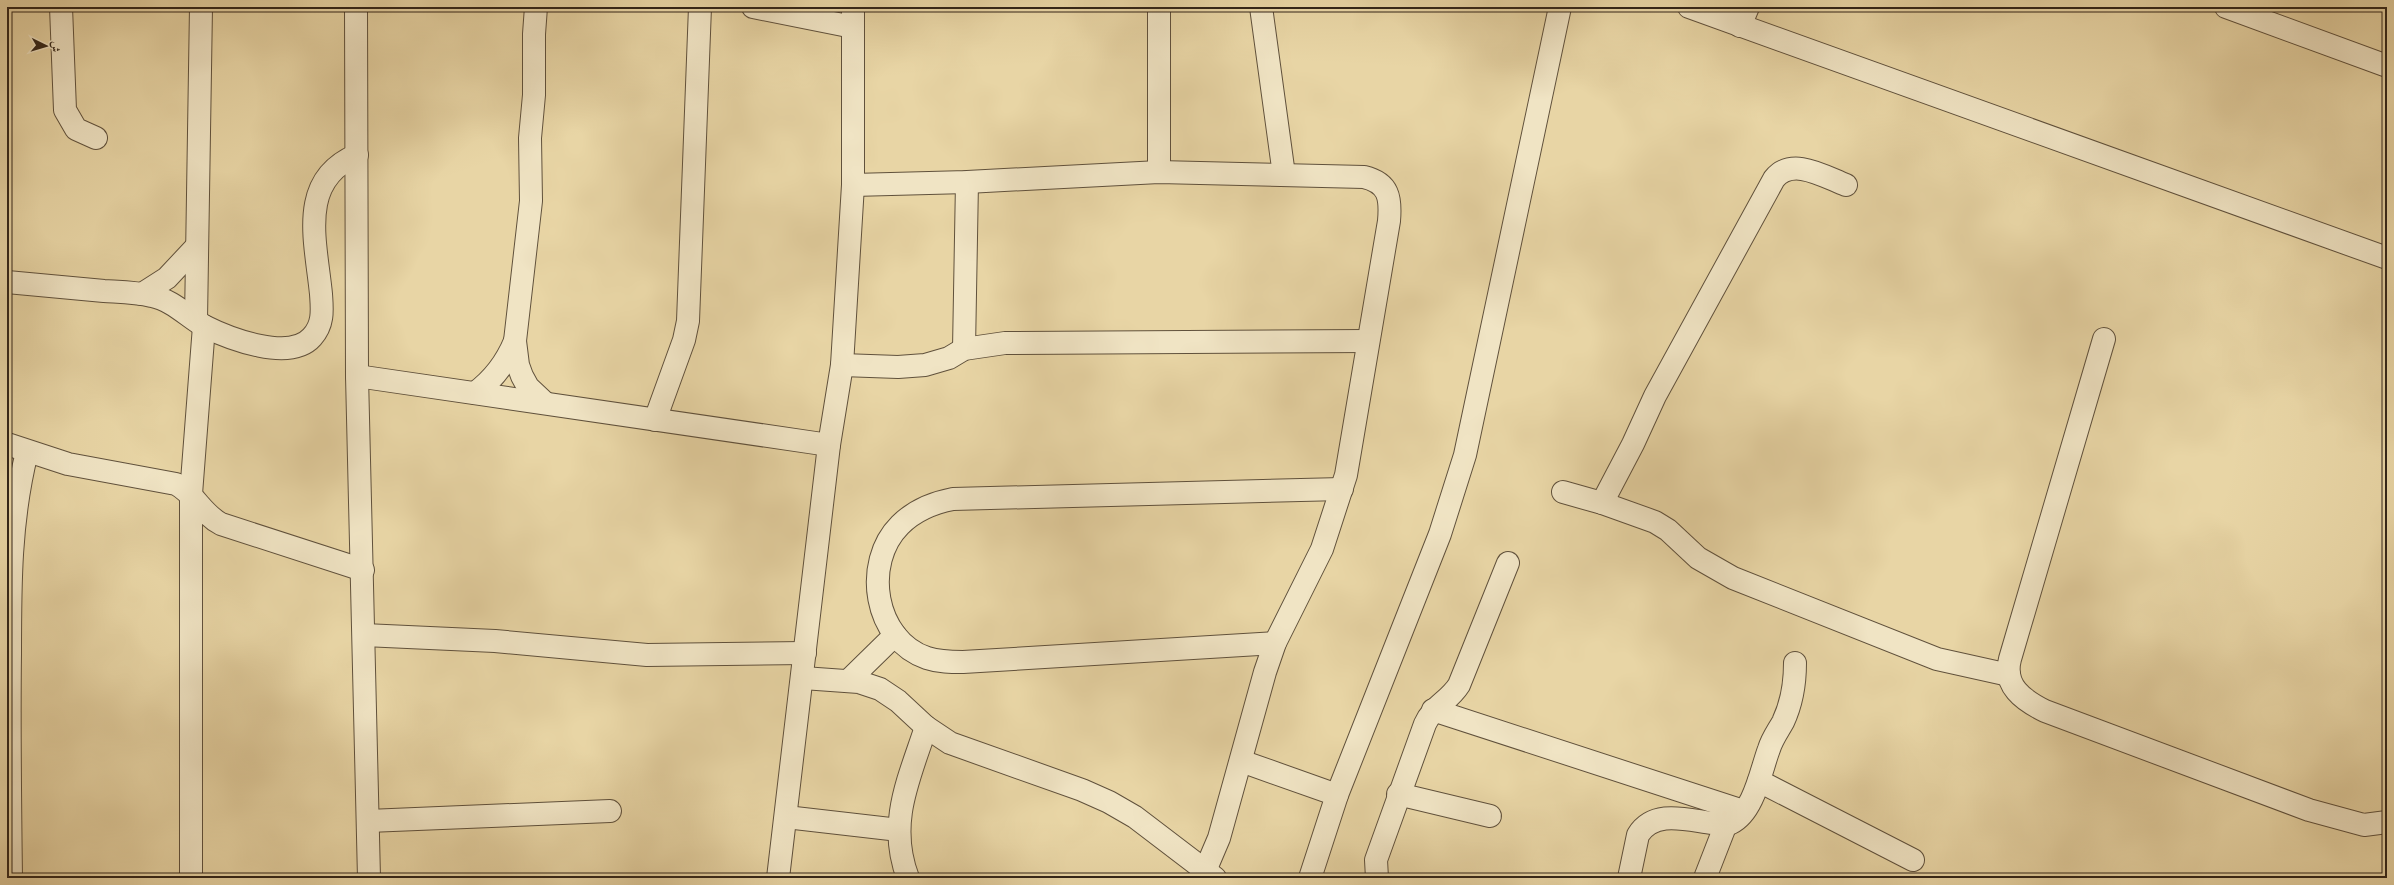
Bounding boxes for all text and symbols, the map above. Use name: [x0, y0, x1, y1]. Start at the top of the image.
north arrow: [26, 26, 66, 66]
text: ش: [49, 41, 63, 53]

